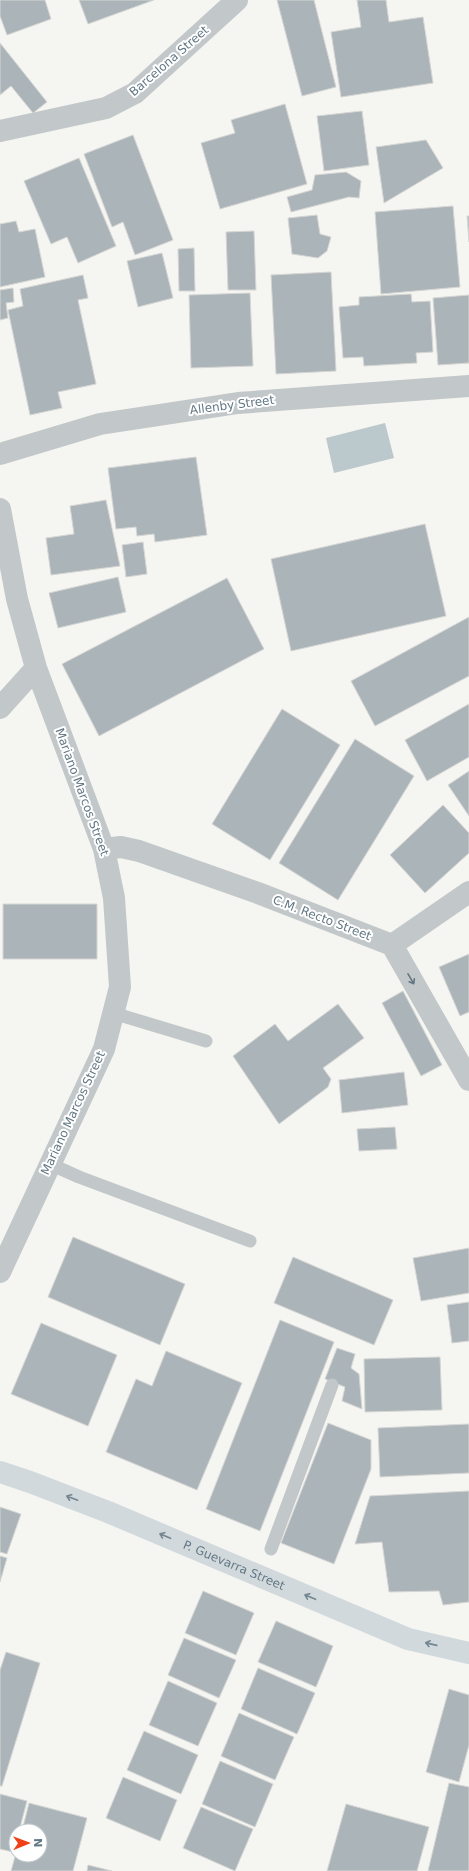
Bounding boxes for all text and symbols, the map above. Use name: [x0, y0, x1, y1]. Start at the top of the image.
street label: Barcelona Street: [127, 23, 212, 99]
street label: Allenby Street: [189, 393, 275, 417]
street label: Mariano Marcos Street: [52, 726, 112, 858]
street label: C.M. Recto Street: [271, 893, 373, 943]
one-way arrow: [408, 973, 416, 985]
street label: Mariano Marcos Street: [38, 1049, 108, 1177]
one-way arrow: [66, 1493, 78, 1501]
one-way arrow: [159, 1531, 171, 1539]
street label: P. Guevarra Street: [181, 1538, 287, 1593]
one-way arrow: [304, 1593, 316, 1601]
one-way arrow: [425, 1640, 438, 1647]
north arrow: [8, 1823, 48, 1863]
text: N: [31, 1838, 44, 1848]

